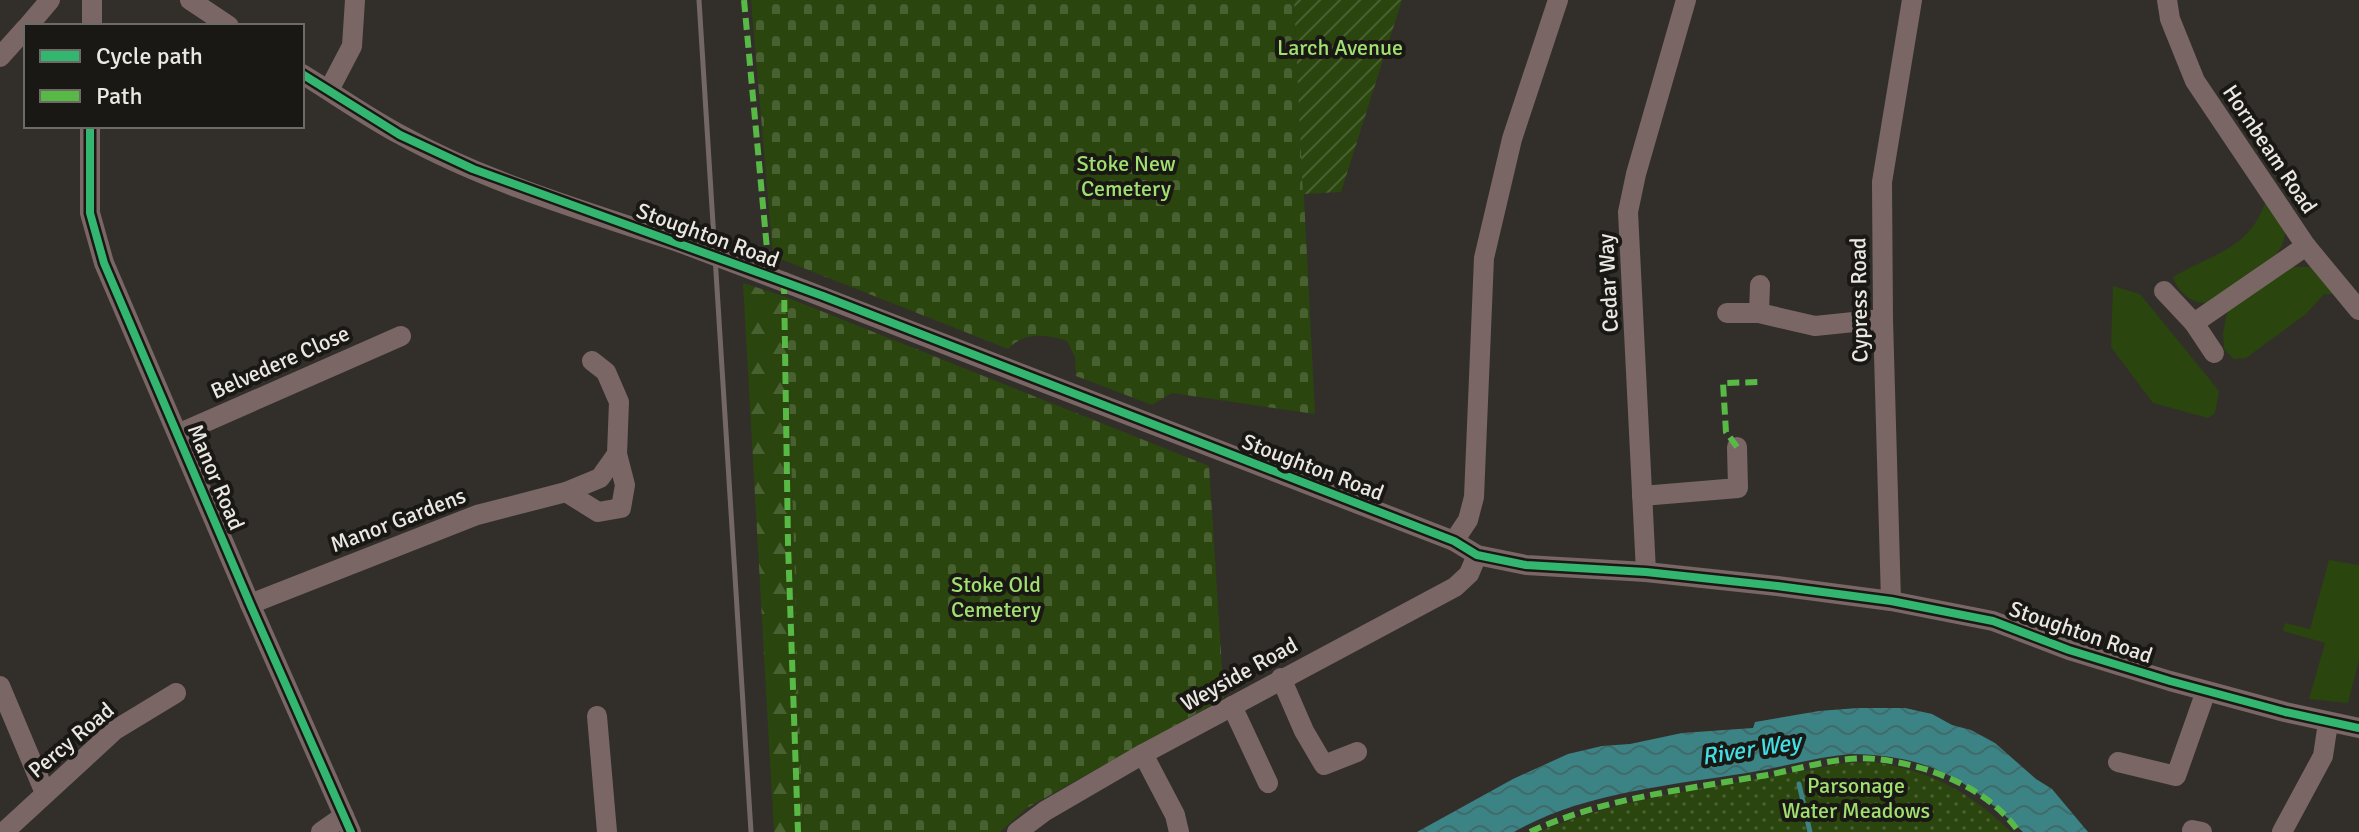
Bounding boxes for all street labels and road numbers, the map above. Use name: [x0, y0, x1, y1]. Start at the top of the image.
street label: Hornbeam Road: [2217, 79, 2323, 219]
street label: Stoughton Road: [633, 197, 783, 273]
street label: Cedar Way: [1592, 232, 1624, 333]
street label: Cypress Road: [1844, 237, 1874, 363]
street label: Belvedere Close: [206, 319, 354, 405]
street label: Manor Road: [182, 420, 250, 534]
street label: Stoughton Road: [1238, 428, 1388, 506]
street label: Manor Gardens: [327, 482, 469, 558]
street label: Stoughton Road: [2006, 595, 2156, 669]
street label: Weyside Road: [1176, 631, 1302, 717]
street label: Percy Road: [23, 697, 119, 783]

